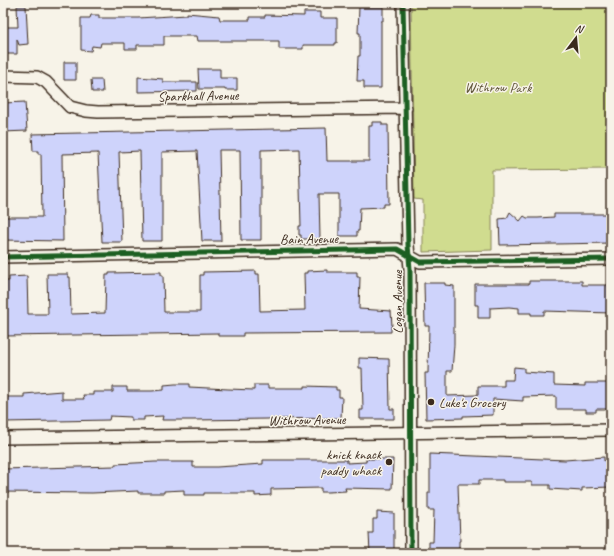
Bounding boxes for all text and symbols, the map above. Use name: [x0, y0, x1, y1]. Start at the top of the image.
north arrow: [556, 18, 596, 58]
text: N: [574, 21, 586, 37]
park label: Withrow Park: [465, 79, 532, 96]
street label: Sparkhall Avenue: [157, 87, 240, 105]
street label: Bain Avenue: [280, 230, 340, 248]
street label: Logan Avenue: [389, 269, 406, 334]
place label: Luke's Grocery: [439, 394, 507, 411]
marker: Luke's Grocery: [426, 397, 436, 407]
street label: Withrow Avenue: [268, 411, 347, 429]
place label: knick knack paddy whack: [321, 446, 382, 479]
marker: knick knack paddy whack: [384, 457, 394, 467]

